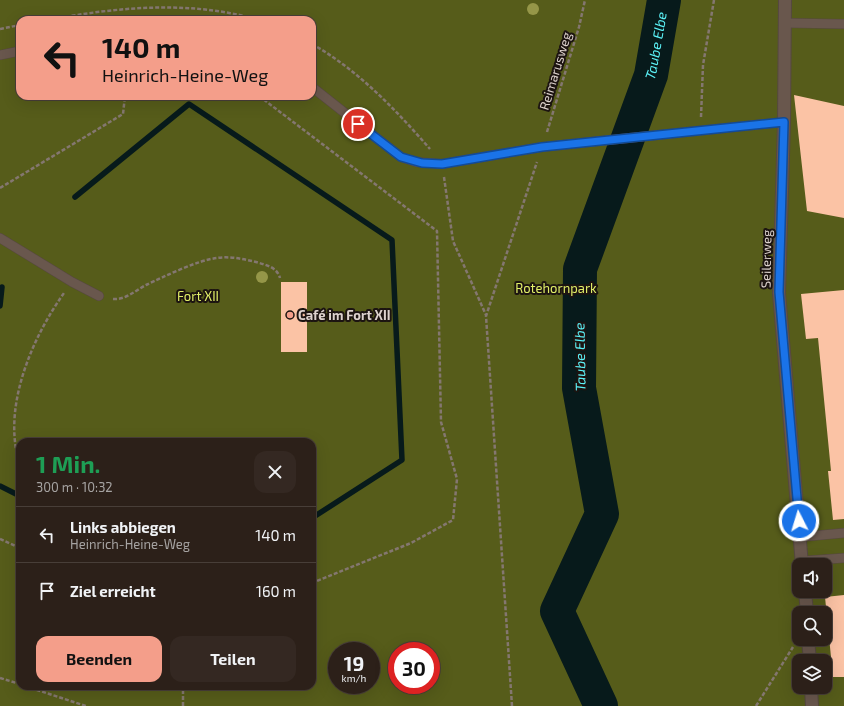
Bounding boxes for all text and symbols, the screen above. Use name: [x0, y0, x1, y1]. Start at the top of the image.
water label: Taube Elbe: [641, 10, 670, 82]
text: 140 m: [102, 30, 180, 64]
street label: Reimarusweg: [536, 30, 574, 112]
icon: left: [36, 32, 88, 84]
text: Heinrich-Heine-Weg: [102, 64, 268, 86]
pin: [341, 107, 375, 141]
icon: arrive: [347, 113, 369, 135]
street label: Seilerweg: [757, 230, 775, 288]
park label: Rotehornpark: [515, 280, 597, 296]
park label: Fort XII: [177, 288, 219, 304]
place label: Café im Fort XII: [298, 307, 391, 323]
marker: Café im Fort XII: [285, 310, 295, 320]
water label: Taube Elbe: [570, 322, 589, 391]
text: 1 Min.: [36, 449, 100, 478]
button: close: [254, 451, 296, 493]
text: 300 m · 10:32: [36, 479, 113, 495]
position arrow: [778, 500, 820, 542]
text: Links abbiegen: [70, 518, 176, 536]
icon: left: [36, 524, 58, 546]
text: 140 m: [255, 526, 296, 544]
text: Heinrich-Heine-Weg: [70, 536, 190, 552]
map controls: [792, 558, 832, 694]
button: sound: [792, 558, 832, 598]
icon: arrive: [36, 580, 58, 602]
text: Ziel erreicht: [70, 582, 156, 600]
text: 160 m: [256, 582, 296, 600]
button: search: [792, 606, 832, 646]
button: Beenden: [36, 636, 162, 682]
button: Teilen: [170, 636, 296, 682]
speed limit sign: 30: [388, 642, 440, 694]
text: 19: [344, 651, 364, 675]
button: layers: [792, 654, 832, 694]
text: km/h: [342, 672, 366, 684]

